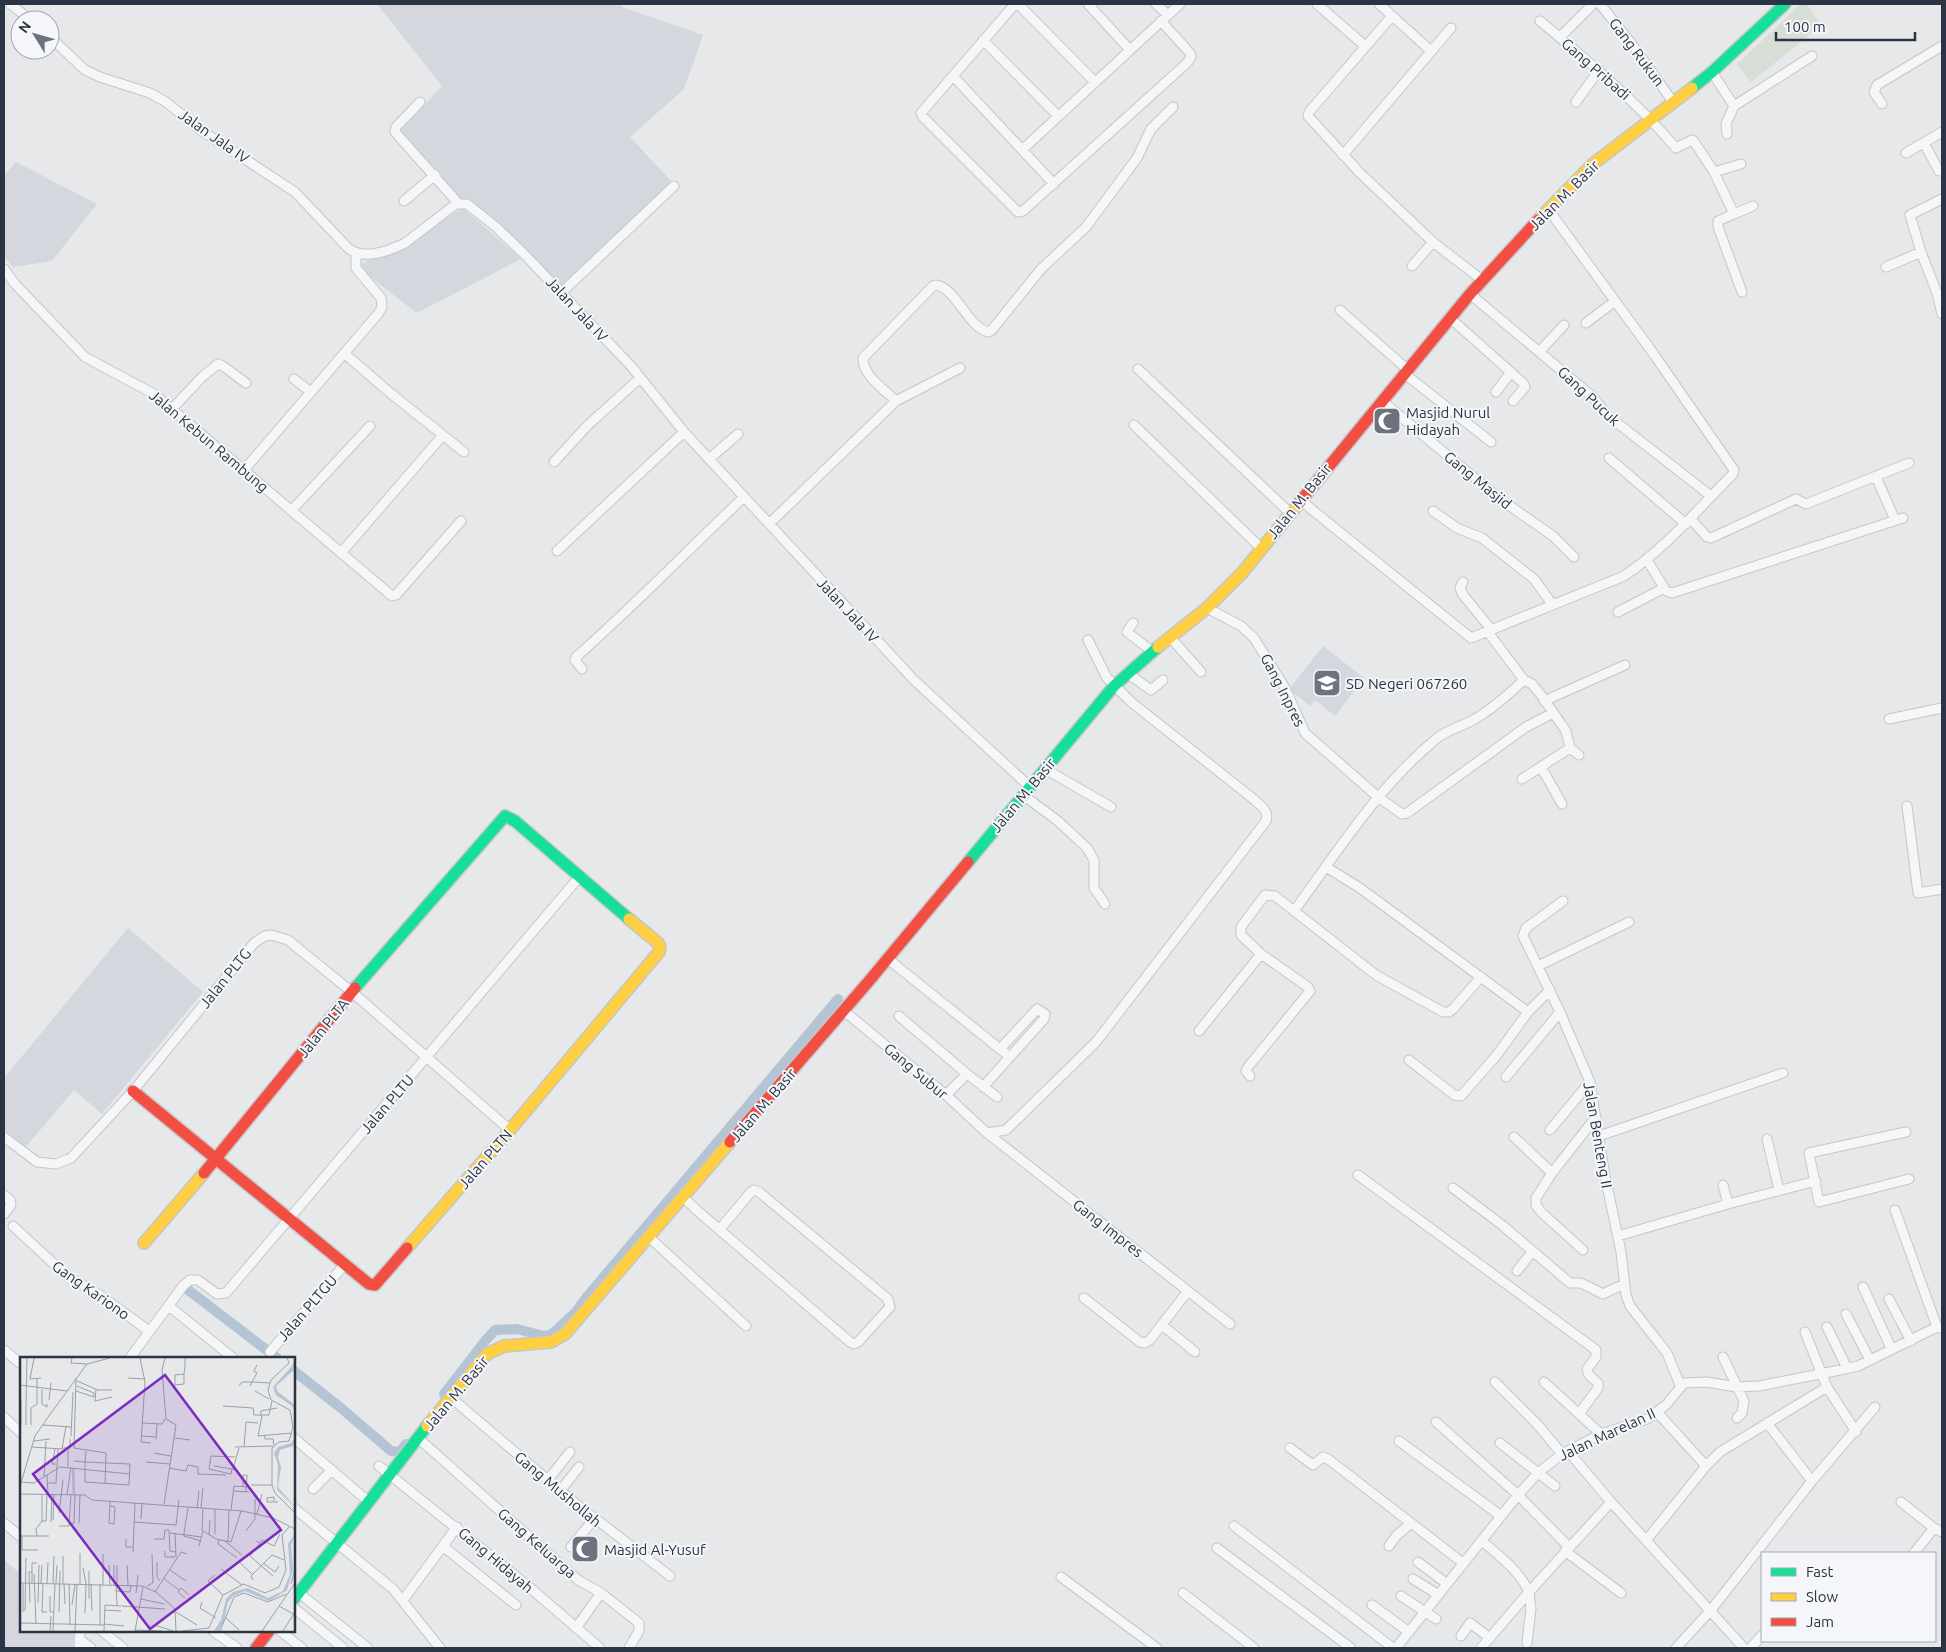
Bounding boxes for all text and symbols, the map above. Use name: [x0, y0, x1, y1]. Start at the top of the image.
north arrow: [10, 10, 60, 60]
scale bar: [1776, 10, 1915, 42]
street label: Gang Rukun: [1606, 15, 1668, 89]
text: N: [15, 18, 34, 36]
text: 100 m: [1784, 18, 1826, 35]
street label: Gang Pribadi: [1558, 35, 1634, 103]
street label: Jalan Jala IV: [175, 105, 253, 167]
street label: Jalan M. Basir: [1525, 156, 1603, 234]
street label: Jalan Jala IV: [543, 273, 612, 345]
street label: Gang Pucuk: [1554, 363, 1624, 429]
street label: Jalan Kebun Rambung: [146, 386, 272, 496]
place label: Masjid Nurul Hidayah: [1406, 404, 1490, 438]
mosque icon: Masjid Nurul Hidayah: [1372, 406, 1402, 436]
street label: Gang Masjid: [1441, 448, 1515, 512]
street label: Jalan M. Basir: [1263, 460, 1335, 542]
street label: Jalan Jala IV: [814, 574, 883, 646]
street label: Gang Inpres: [1257, 651, 1309, 729]
school or university icon: SD Negeri 067260: [1312, 668, 1342, 698]
place label: SD Negeri 067260: [1346, 675, 1467, 692]
street label: Jalan M. Basir: [987, 754, 1059, 836]
street label: Jalan PLTG: [196, 945, 254, 1011]
street label: Jalan PLTA: [294, 995, 352, 1061]
street label: Gang Subur: [881, 1040, 951, 1103]
street label: Jalan M. Basir: [726, 1064, 800, 1145]
street label: Jalan PLTU: [357, 1071, 417, 1137]
street label: Jalan Benteng II: [1580, 1081, 1616, 1189]
street label: Jalan PLTN: [455, 1126, 515, 1192]
street label: Gang Impres: [1070, 1195, 1146, 1261]
street label: Gang Kariono: [49, 1257, 133, 1323]
street label: Jalan PLTGU: [274, 1271, 340, 1345]
street label: Jalan M. Basir: [420, 1352, 492, 1434]
inset map: [20, 1357, 295, 1632]
street label: Jalan Marelan II: [1556, 1404, 1658, 1464]
street label: Gang Mushollah: [511, 1448, 605, 1530]
street label: Gang Keluarga: [495, 1505, 579, 1581]
street label: Gang Hidayah: [455, 1524, 537, 1596]
mosque icon: Masjid Al-Yusuf: [570, 1534, 600, 1564]
place label: Masjid Al-Yusuf: [604, 1541, 706, 1558]
legend: [1761, 1552, 1936, 1642]
text: Fast: [1806, 1563, 1834, 1580]
text: Slow: [1806, 1588, 1839, 1605]
text: Jam: [1806, 1613, 1834, 1630]

